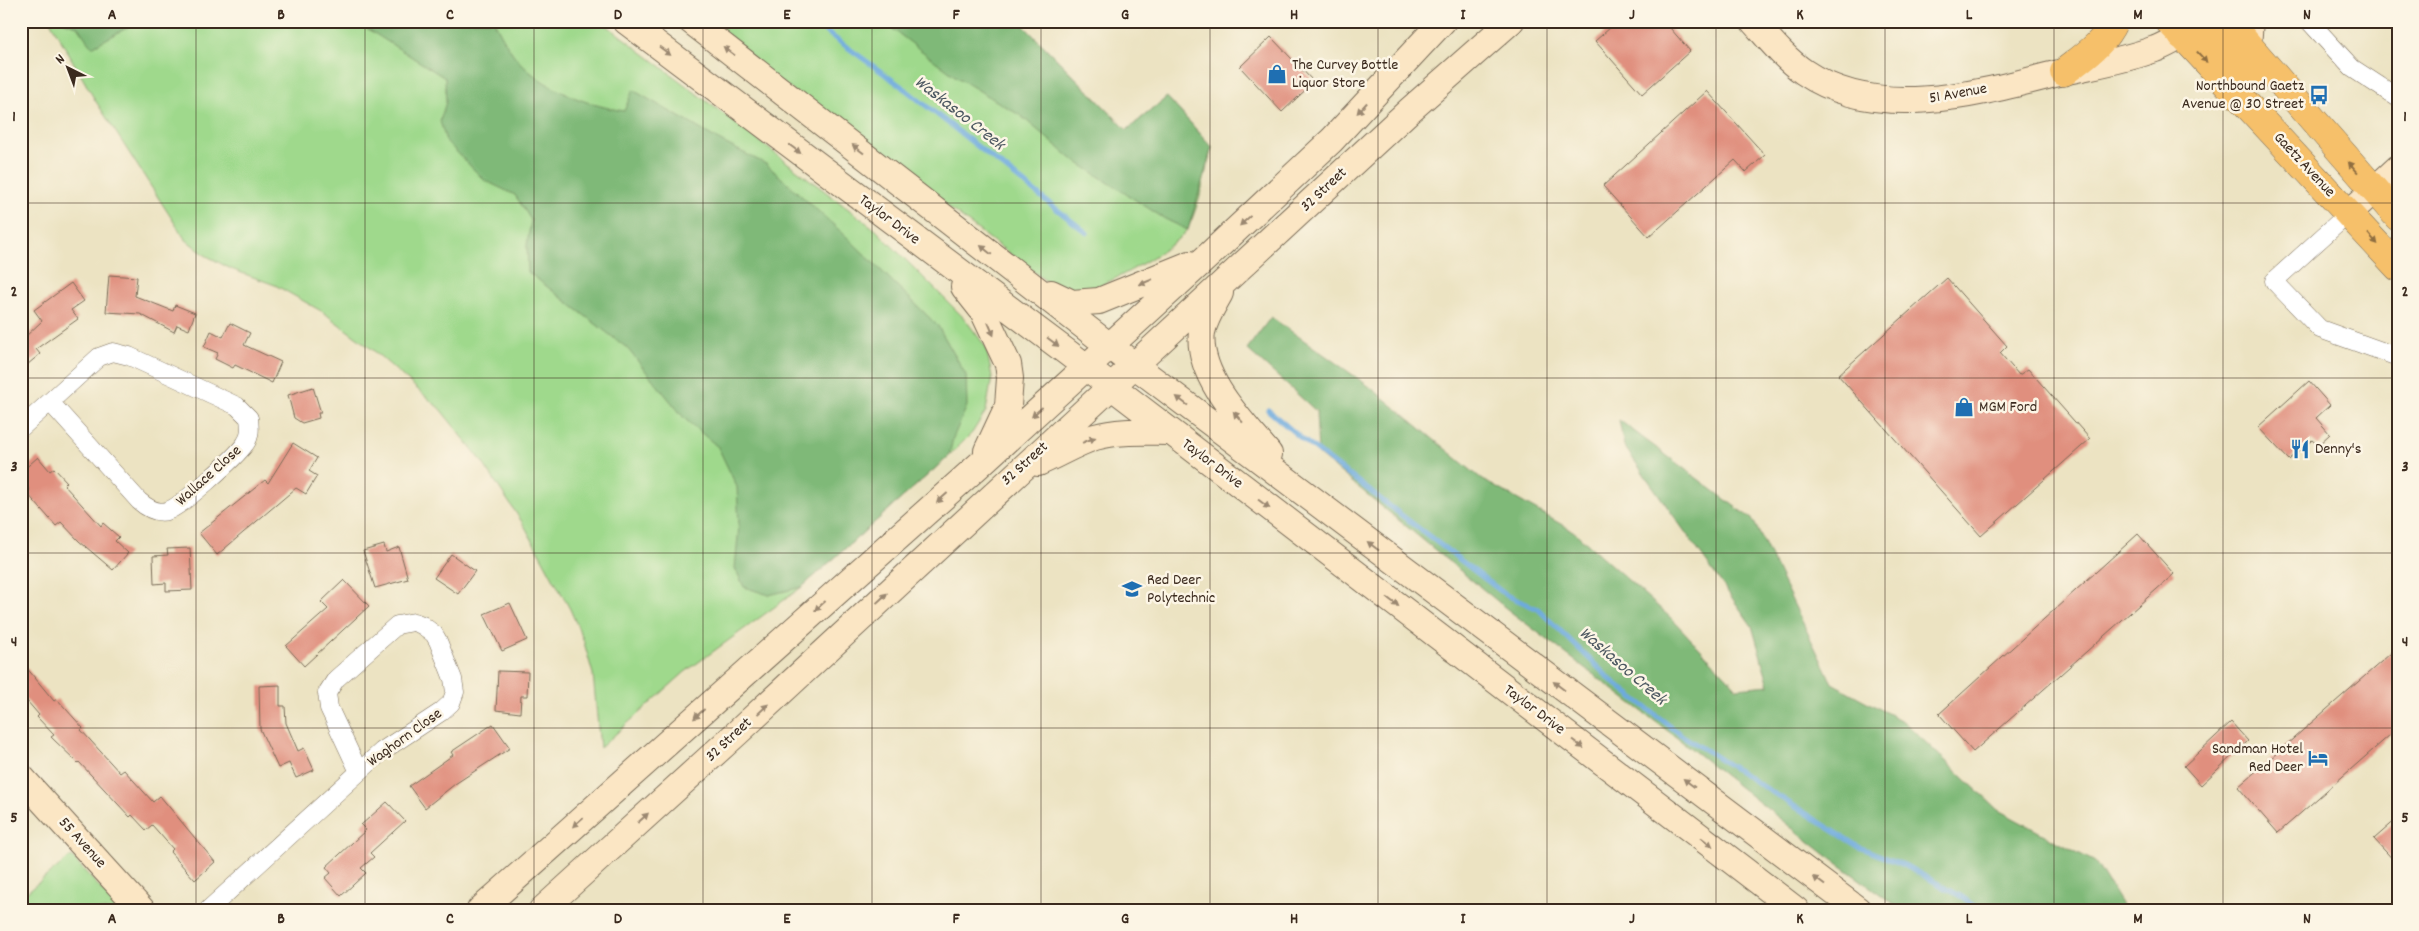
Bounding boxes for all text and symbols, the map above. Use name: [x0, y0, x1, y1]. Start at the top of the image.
text: A: [108, 4, 117, 27]
text: B: [277, 4, 285, 27]
text: C: [446, 4, 454, 27]
text: D: [614, 4, 623, 27]
text: E: [783, 4, 791, 27]
text: F: [952, 4, 960, 27]
text: G: [1121, 4, 1129, 27]
text: H: [1290, 4, 1298, 27]
text: I: [1461, 4, 1467, 27]
text: J: [1629, 4, 1635, 27]
text: K: [1796, 4, 1804, 27]
text: L: [1966, 4, 1973, 27]
text: M: [2133, 4, 2143, 27]
text: N: [2303, 4, 2311, 27]
north arrow: [42, 42, 92, 92]
one-way arrow: [658, 45, 671, 56]
one-way arrow: [723, 45, 736, 56]
text: N: [51, 50, 70, 70]
one-way arrow: [2196, 50, 2208, 62]
place label: The Curvey Bottle Liquor Store: [1292, 54, 1398, 95]
shop icon: The Curvey Bottle Liquor Store: [1266, 63, 1288, 85]
water label: Waskasoo Creek: [908, 71, 1011, 158]
place label: Northbound Gaetz Avenue @ 30 Street: [2182, 75, 2304, 116]
street label: 51 Avenue: [1927, 78, 1989, 110]
bus stop icon: Northbound Gaetz Avenue @ 30 Street: [2308, 84, 2330, 106]
one-way arrow: [1356, 101, 1368, 113]
text: 1: [12, 106, 16, 129]
text: 1: [2403, 106, 2407, 129]
street label: Gaetz Avenue: [2268, 127, 2340, 203]
one-way arrow: [788, 143, 801, 154]
one-way arrow: [852, 144, 865, 155]
one-way arrow: [2348, 161, 2359, 174]
street label: 32 Street: [1295, 162, 1353, 218]
street label: Taylor Drive: [853, 189, 925, 251]
one-way arrow: [1240, 215, 1252, 227]
one-way arrow: [2367, 233, 2379, 245]
one-way arrow: [979, 245, 992, 256]
one-way arrow: [1138, 278, 1153, 286]
text: 2: [11, 281, 18, 304]
text: 2: [2402, 281, 2409, 304]
one-way arrow: [988, 322, 996, 336]
one-way arrow: [1046, 337, 1060, 347]
one-way arrow: [1175, 396, 1189, 406]
shop icon: MGM Ford: [1953, 396, 1975, 418]
place label: MGM Ford: [1979, 396, 2037, 419]
one-way arrow: [1031, 406, 1043, 418]
one-way arrow: [1232, 412, 1244, 424]
street label: Taylor Drive: [1176, 433, 1248, 495]
street label: 32 Street: [996, 436, 1054, 491]
one-way arrow: [1082, 436, 1097, 444]
restaurant icon: Denny's: [2289, 438, 2311, 460]
place label: Denny's: [2315, 438, 2362, 461]
street label: Wallace Close: [171, 440, 247, 512]
text: 3: [10, 456, 18, 479]
text: 3: [2401, 456, 2409, 479]
one-way arrow: [936, 492, 948, 504]
one-way arrow: [1257, 499, 1271, 509]
one-way arrow: [1366, 541, 1380, 551]
place label: Red Deer Polytechnic: [1147, 569, 1215, 610]
school or university icon: Red Deer Polytechnic: [1121, 578, 1143, 600]
one-way arrow: [875, 592, 887, 604]
one-way arrow: [1386, 597, 1399, 608]
one-way arrow: [815, 600, 827, 612]
water label: Waskasoo Creek: [1573, 622, 1672, 713]
text: 4: [11, 631, 17, 654]
text: 4: [2402, 631, 2408, 654]
street label: Taylor Drive: [1498, 679, 1570, 741]
one-way arrow: [1553, 680, 1566, 691]
street label: Waghorn Close: [363, 703, 447, 773]
one-way arrow: [756, 703, 769, 714]
one-way arrow: [693, 709, 706, 720]
street label: 32 Street: [700, 712, 758, 768]
one-way arrow: [1571, 738, 1584, 749]
place label: Sandman Hotel Red Deer: [2212, 738, 2303, 779]
hotel icon: Sandman Hotel Red Deer: [2307, 747, 2329, 769]
one-way arrow: [1682, 778, 1696, 788]
text: 5: [10, 807, 18, 830]
text: 5: [2401, 807, 2409, 830]
street label: 55 Avenue: [53, 812, 111, 874]
one-way arrow: [636, 812, 648, 824]
one-way arrow: [571, 817, 584, 828]
one-way arrow: [1700, 837, 1714, 847]
one-way arrow: [1813, 875, 1826, 886]
text: A: [108, 908, 117, 931]
text: B: [277, 908, 285, 931]
text: C: [446, 908, 454, 931]
text: D: [614, 908, 623, 931]
text: E: [783, 908, 791, 931]
text: F: [952, 908, 960, 931]
text: G: [1121, 908, 1129, 931]
text: H: [1290, 908, 1298, 931]
text: I: [1461, 908, 1467, 931]
text: J: [1629, 908, 1635, 931]
text: K: [1796, 908, 1804, 931]
text: L: [1966, 908, 1973, 931]
text: M: [2133, 908, 2143, 931]
text: N: [2303, 908, 2311, 931]

